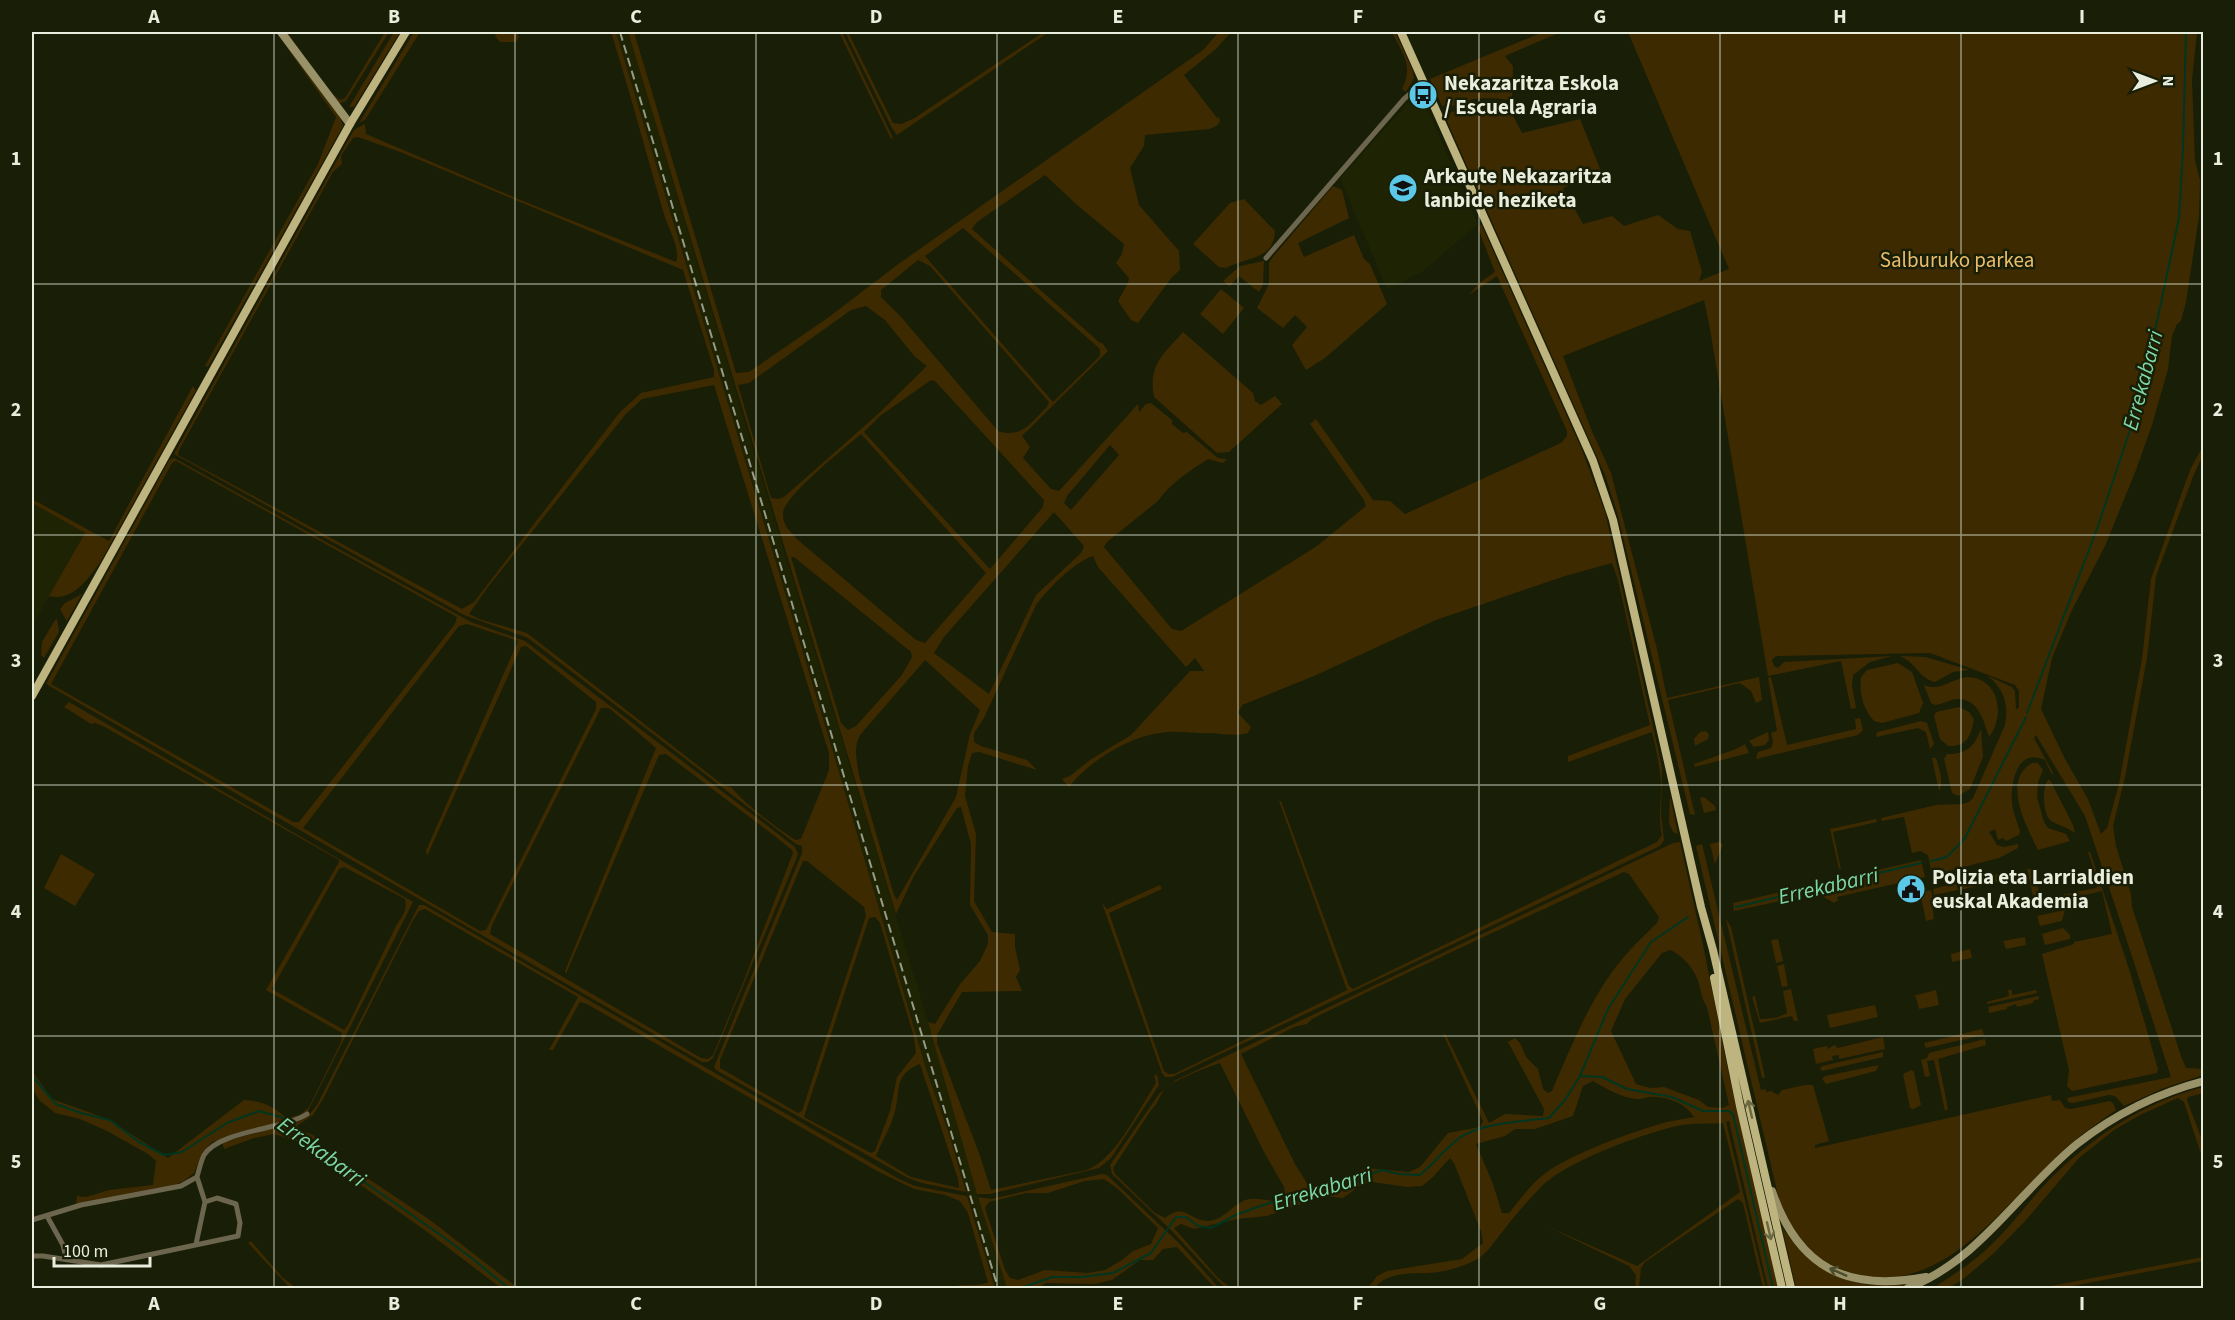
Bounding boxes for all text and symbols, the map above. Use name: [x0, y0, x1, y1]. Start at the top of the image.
text: A: [147, 3, 160, 31]
text: B: [388, 3, 400, 31]
text: C: [630, 3, 642, 31]
text: D: [870, 3, 882, 31]
text: E: [1113, 3, 1123, 31]
text: F: [1353, 3, 1363, 31]
text: G: [1594, 3, 1606, 31]
text: H: [1833, 3, 1847, 31]
text: I: [2079, 3, 2085, 31]
north arrow: [2124, 51, 2184, 111]
place label: Nekazaritza Eskola / Escuela Agraria: [1444, 68, 1619, 122]
text: N: [2157, 76, 2179, 86]
bus stop icon: Nekazaritza Eskola / Escuela Agraria: [1407, 79, 1439, 111]
text: 1: [11, 145, 21, 173]
text: 1: [2213, 145, 2223, 173]
place label: Arkaute Nekazaritza lanbide heziketa: [1423, 161, 1612, 215]
school or university icon: Arkaute Nekazaritza lanbide heziketa: [1387, 172, 1419, 204]
park label: Salburuko parkea: [1880, 245, 2034, 275]
water label: Errekabarri: [2114, 326, 2172, 434]
text: 2: [11, 396, 21, 424]
text: 2: [2213, 396, 2223, 424]
text: 3: [11, 647, 21, 675]
text: 3: [2213, 647, 2223, 675]
water label: Errekabarri: [1775, 859, 1882, 913]
place label: Polizia eta Larrialdien euskal Akademia: [1932, 862, 2134, 916]
public building icon: Polizia eta Larrialdien euskal Akademia: [1895, 873, 1927, 905]
text: 4: [11, 898, 22, 926]
text: 4: [2213, 898, 2224, 926]
one-way arrow: [1743, 1100, 1755, 1119]
water label: Errekabarri: [271, 1109, 373, 1195]
text: 5: [11, 1148, 21, 1176]
text: 5: [2213, 1148, 2223, 1176]
water label: Errekabarri: [1269, 1158, 1377, 1219]
one-way arrow: [1764, 1221, 1775, 1240]
scale bar: [54, 1230, 150, 1268]
text: 100 m: [63, 1239, 108, 1264]
one-way arrow: [1829, 1266, 1847, 1277]
text: A: [147, 1290, 160, 1318]
text: B: [388, 1290, 400, 1318]
text: C: [630, 1290, 642, 1318]
text: D: [870, 1290, 882, 1318]
text: E: [1113, 1290, 1123, 1318]
text: F: [1353, 1290, 1363, 1318]
text: G: [1594, 1290, 1606, 1318]
text: H: [1833, 1290, 1847, 1318]
text: I: [2079, 1290, 2085, 1318]

